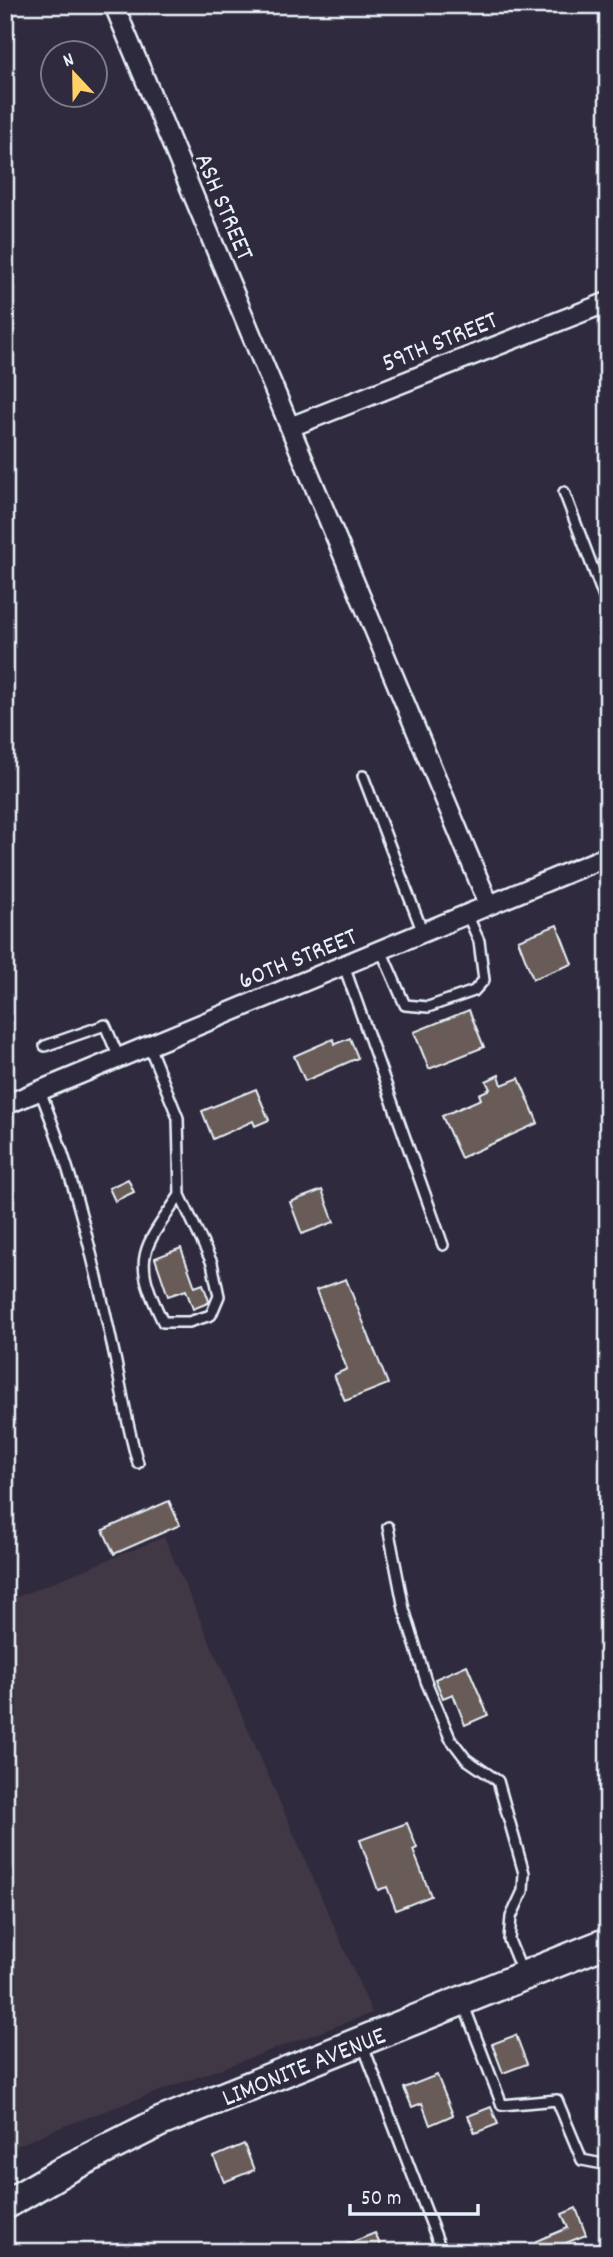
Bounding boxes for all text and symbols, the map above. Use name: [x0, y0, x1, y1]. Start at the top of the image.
north arrow: [38, 38, 108, 108]
text: N: [60, 47, 78, 76]
street label: ASH STREET: [184, 148, 262, 267]
street label: 59TH STREET: [377, 303, 504, 383]
street label: 60TH STREET: [233, 919, 364, 1001]
street label: LIMONITE AVENUE: [217, 2019, 392, 2118]
scale bar: [350, 2173, 478, 2217]
text: 50 m: [361, 2185, 401, 2215]

